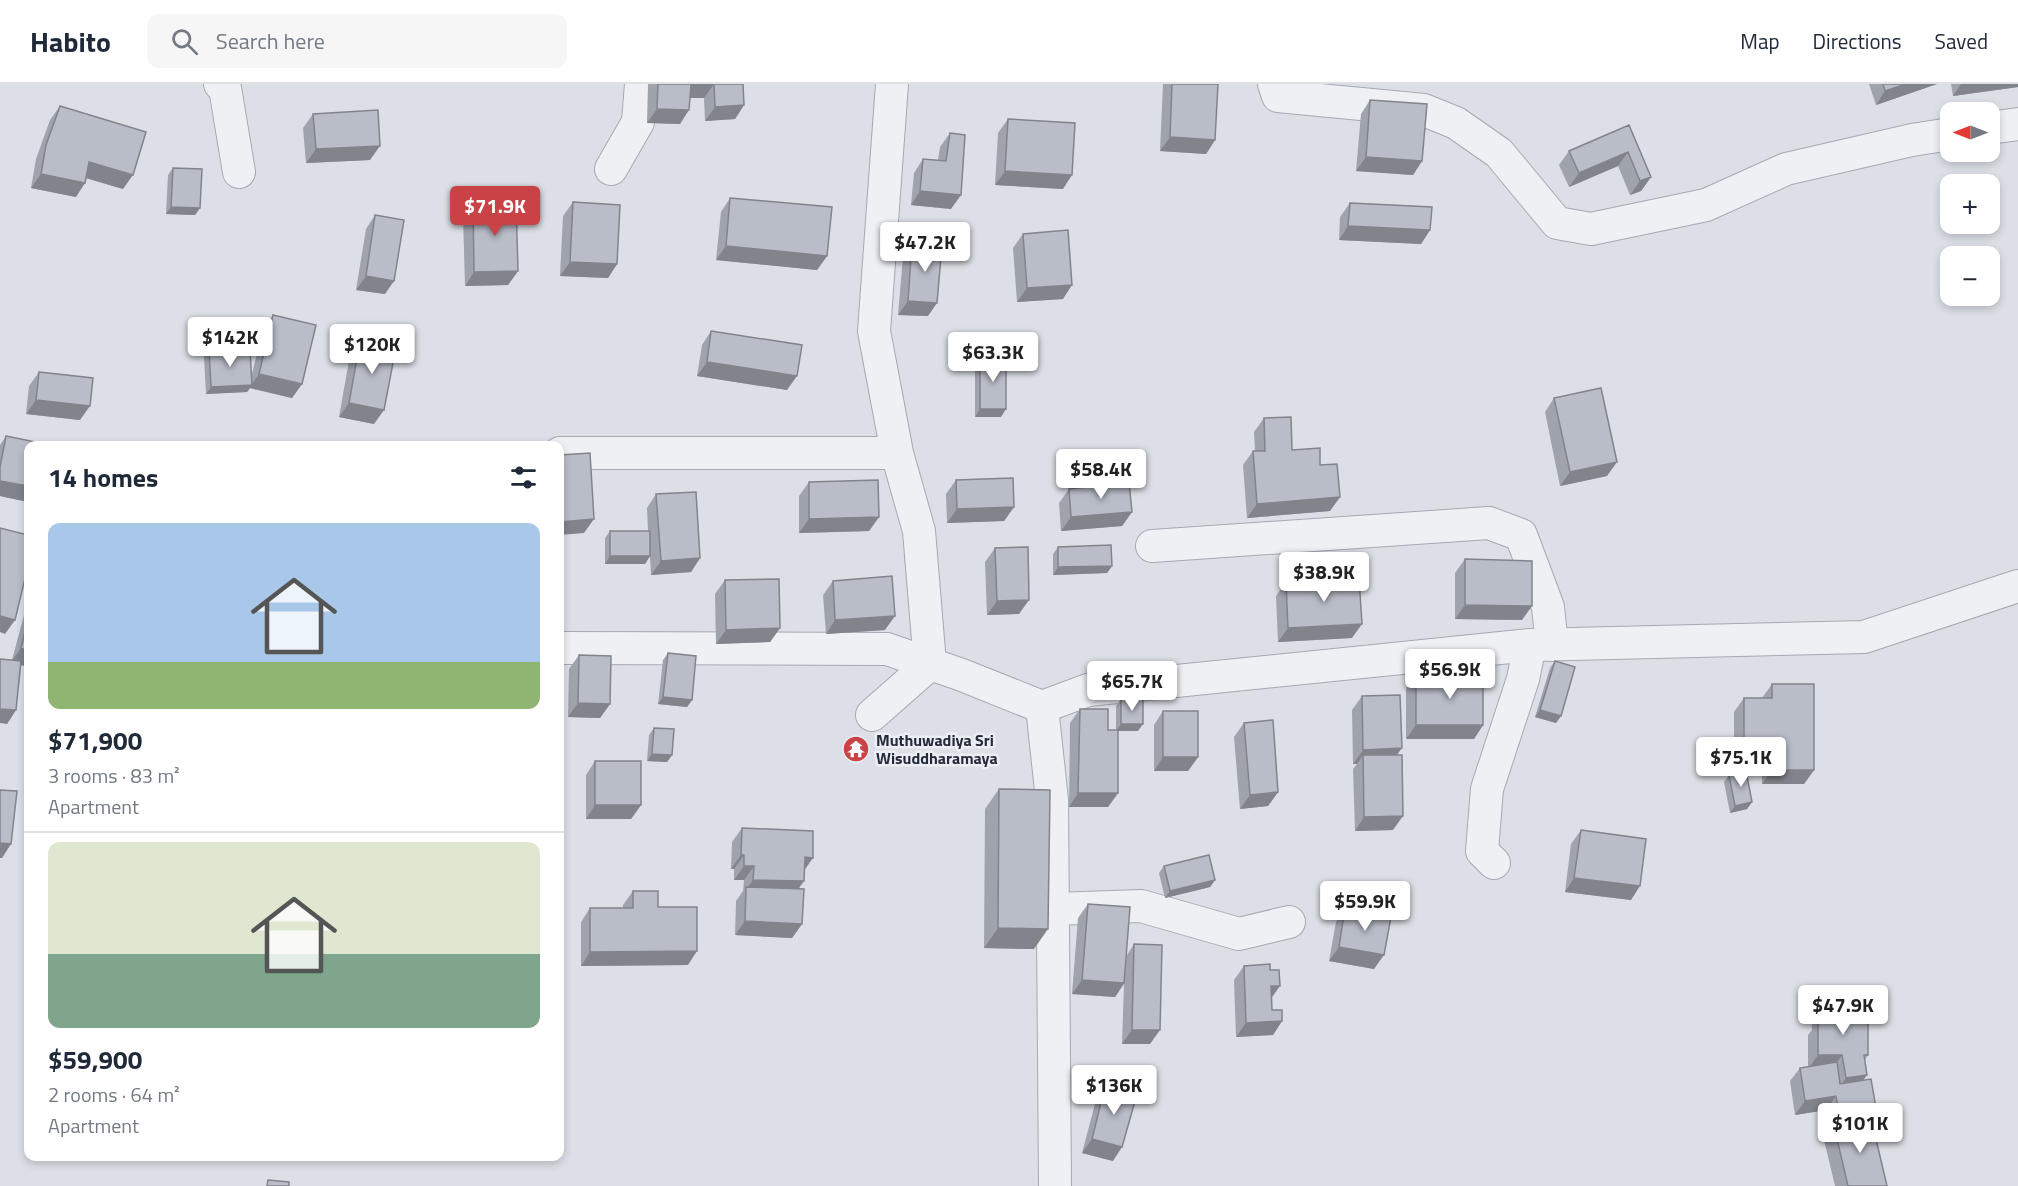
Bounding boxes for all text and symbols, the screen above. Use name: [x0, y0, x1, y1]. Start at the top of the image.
search box: [147, 14, 567, 68]
text: Habito: [30, 20, 111, 63]
text: Search here: [216, 24, 325, 58]
icon: search: [168, 25, 201, 58]
text: Map: [1740, 25, 1780, 57]
text: Directions: [1813, 25, 1902, 57]
text: Saved: [1935, 25, 1988, 57]
north arrow: [1940, 102, 2000, 162]
map controls: [1940, 102, 2000, 306]
button: +: [1940, 174, 2000, 234]
pin: $71.9K: [446, 186, 544, 237]
text: $71.9K: [464, 190, 526, 221]
pin: $47.2K: [876, 222, 974, 273]
text: $47.2K: [894, 226, 956, 257]
button: −: [1940, 246, 2000, 306]
pin: $142K: [188, 317, 272, 368]
text: $142K: [202, 321, 258, 352]
pin: $120K: [330, 324, 414, 375]
text: $120K: [344, 328, 400, 359]
pin: $63.3K: [944, 332, 1042, 383]
text: $63.3K: [962, 336, 1024, 367]
pin: $58.4K: [1052, 449, 1150, 500]
text: $58.4K: [1070, 453, 1132, 484]
text: 14 homes: [48, 458, 158, 497]
icon: filters: [507, 461, 540, 494]
pin: $38.9K: [1275, 552, 1373, 603]
text: $38.9K: [1293, 556, 1355, 587]
icon: home: [240, 562, 348, 670]
pin: $56.9K: [1401, 649, 1499, 700]
text: $56.9K: [1419, 653, 1481, 684]
pin: $65.7K: [1083, 661, 1181, 712]
text: $65.7K: [1101, 665, 1163, 696]
text: $71,900: [48, 721, 142, 760]
place label: Muthuwadiya Sri Wisuddharamaya: [876, 728, 998, 770]
temple icon: Muthuwadiya Sri Wisuddharamaya: [841, 734, 871, 764]
pin: $75.1K: [1692, 737, 1790, 788]
text: $75.1K: [1710, 741, 1772, 772]
text: 3 rooms · 83 m²: [48, 760, 180, 791]
text: Apartment: [48, 791, 139, 822]
icon: home: [240, 881, 348, 989]
pin: $59.9K: [1316, 881, 1414, 932]
text: $59.9K: [1334, 885, 1396, 916]
pin: $47.9K: [1794, 985, 1892, 1036]
text: $47.9K: [1812, 989, 1874, 1020]
text: $59,900: [48, 1040, 142, 1079]
pin: $136K: [1072, 1065, 1156, 1116]
text: $136K: [1086, 1069, 1142, 1100]
text: 2 rooms · 64 m²: [48, 1079, 180, 1110]
pin: $101K: [1818, 1103, 1902, 1154]
text: $101K: [1832, 1107, 1888, 1138]
text: Apartment: [48, 1110, 139, 1141]

